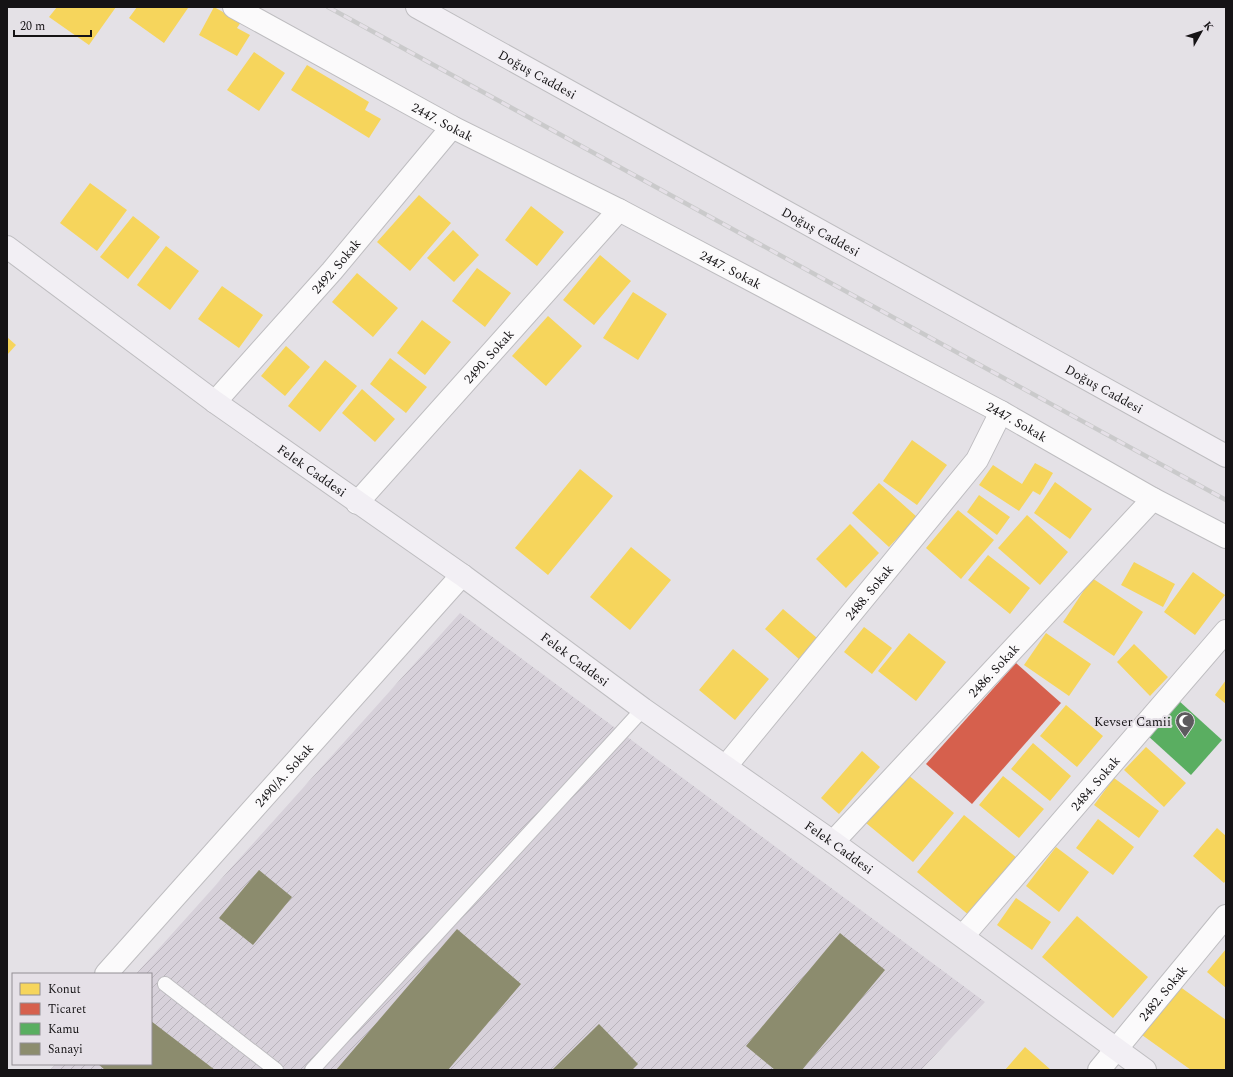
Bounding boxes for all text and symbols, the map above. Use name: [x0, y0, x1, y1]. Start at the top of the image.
scale bar: [14, 12, 91, 38]
north arrow: [1181, 12, 1221, 52]
text: 20 m: [20, 17, 45, 36]
text: K: [1199, 17, 1218, 35]
street label: Doğuş Caddesi: [494, 45, 580, 105]
street label: 2447. Sokak: [408, 98, 476, 147]
street label: Doğuş Caddesi: [778, 202, 863, 262]
street label: 2492. Sokak: [307, 234, 366, 299]
street label: 2447. Sokak: [696, 246, 765, 295]
street label: 2490. Sokak: [459, 325, 519, 389]
street label: Doğuş Caddesi: [1061, 360, 1147, 419]
street label: 2447. Sokak: [982, 397, 1051, 447]
street label: Felek Caddesi: [273, 439, 350, 502]
street label: 2488. Sokak: [840, 560, 899, 625]
street label: Felek Caddesi: [536, 628, 613, 692]
street label: 2486. Sokak: [964, 639, 1024, 702]
mosque icon: Kevser Camii: [1174, 710, 1196, 738]
place label: Kevser Camii: [1094, 712, 1171, 732]
street label: 2490/A. Sokak: [250, 739, 319, 812]
street label: 2484. Sokak: [1066, 752, 1125, 816]
street label: Felek Caddesi: [800, 816, 877, 879]
street label: 2482. Sokak: [1134, 961, 1193, 1026]
legend: [12, 973, 152, 1065]
text: Konut: [48, 980, 81, 999]
text: Ticaret: [48, 1000, 86, 1019]
text: Kamu: [48, 1020, 80, 1039]
text: Sanayi: [48, 1040, 83, 1059]

